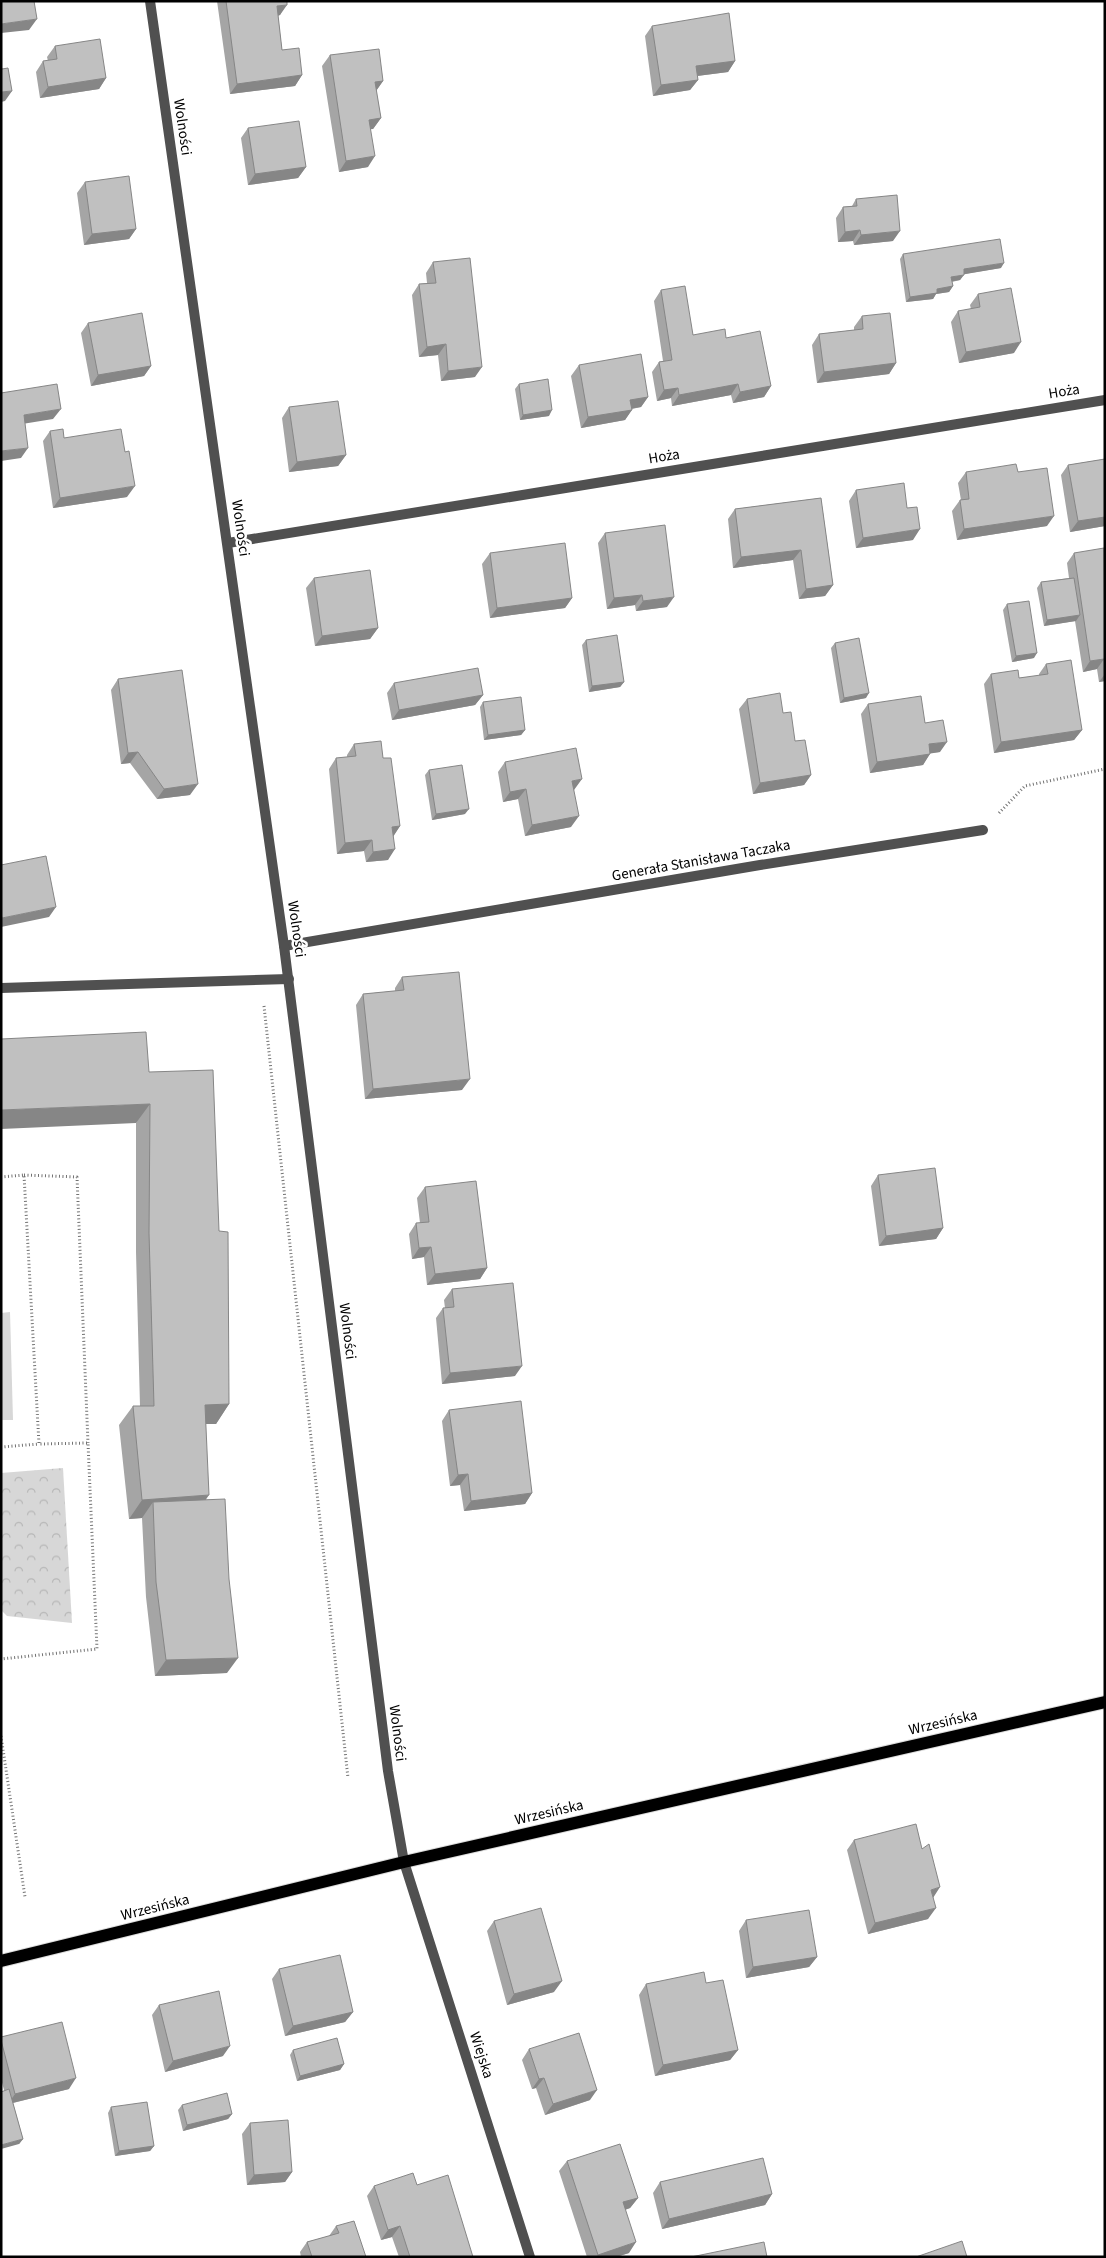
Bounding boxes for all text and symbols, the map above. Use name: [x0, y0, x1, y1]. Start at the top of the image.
street label: Wolności: [168, 97, 197, 157]
street label: Hoża: [1047, 379, 1081, 404]
street label: Hoża: [647, 444, 681, 469]
street label: Wolności: [226, 498, 255, 558]
street label: Generała Stanisława Taczaka: [610, 834, 792, 887]
street label: Wolności: [282, 899, 311, 959]
street label: Wolności: [334, 1302, 361, 1361]
street label: Wolności: [384, 1704, 411, 1763]
street label: Wrzesińska: [907, 1704, 980, 1741]
street label: Wrzesińska: [513, 1794, 586, 1831]
street label: Wrzesińska: [119, 1889, 192, 1926]
street label: Wiejska: [464, 2029, 499, 2081]

